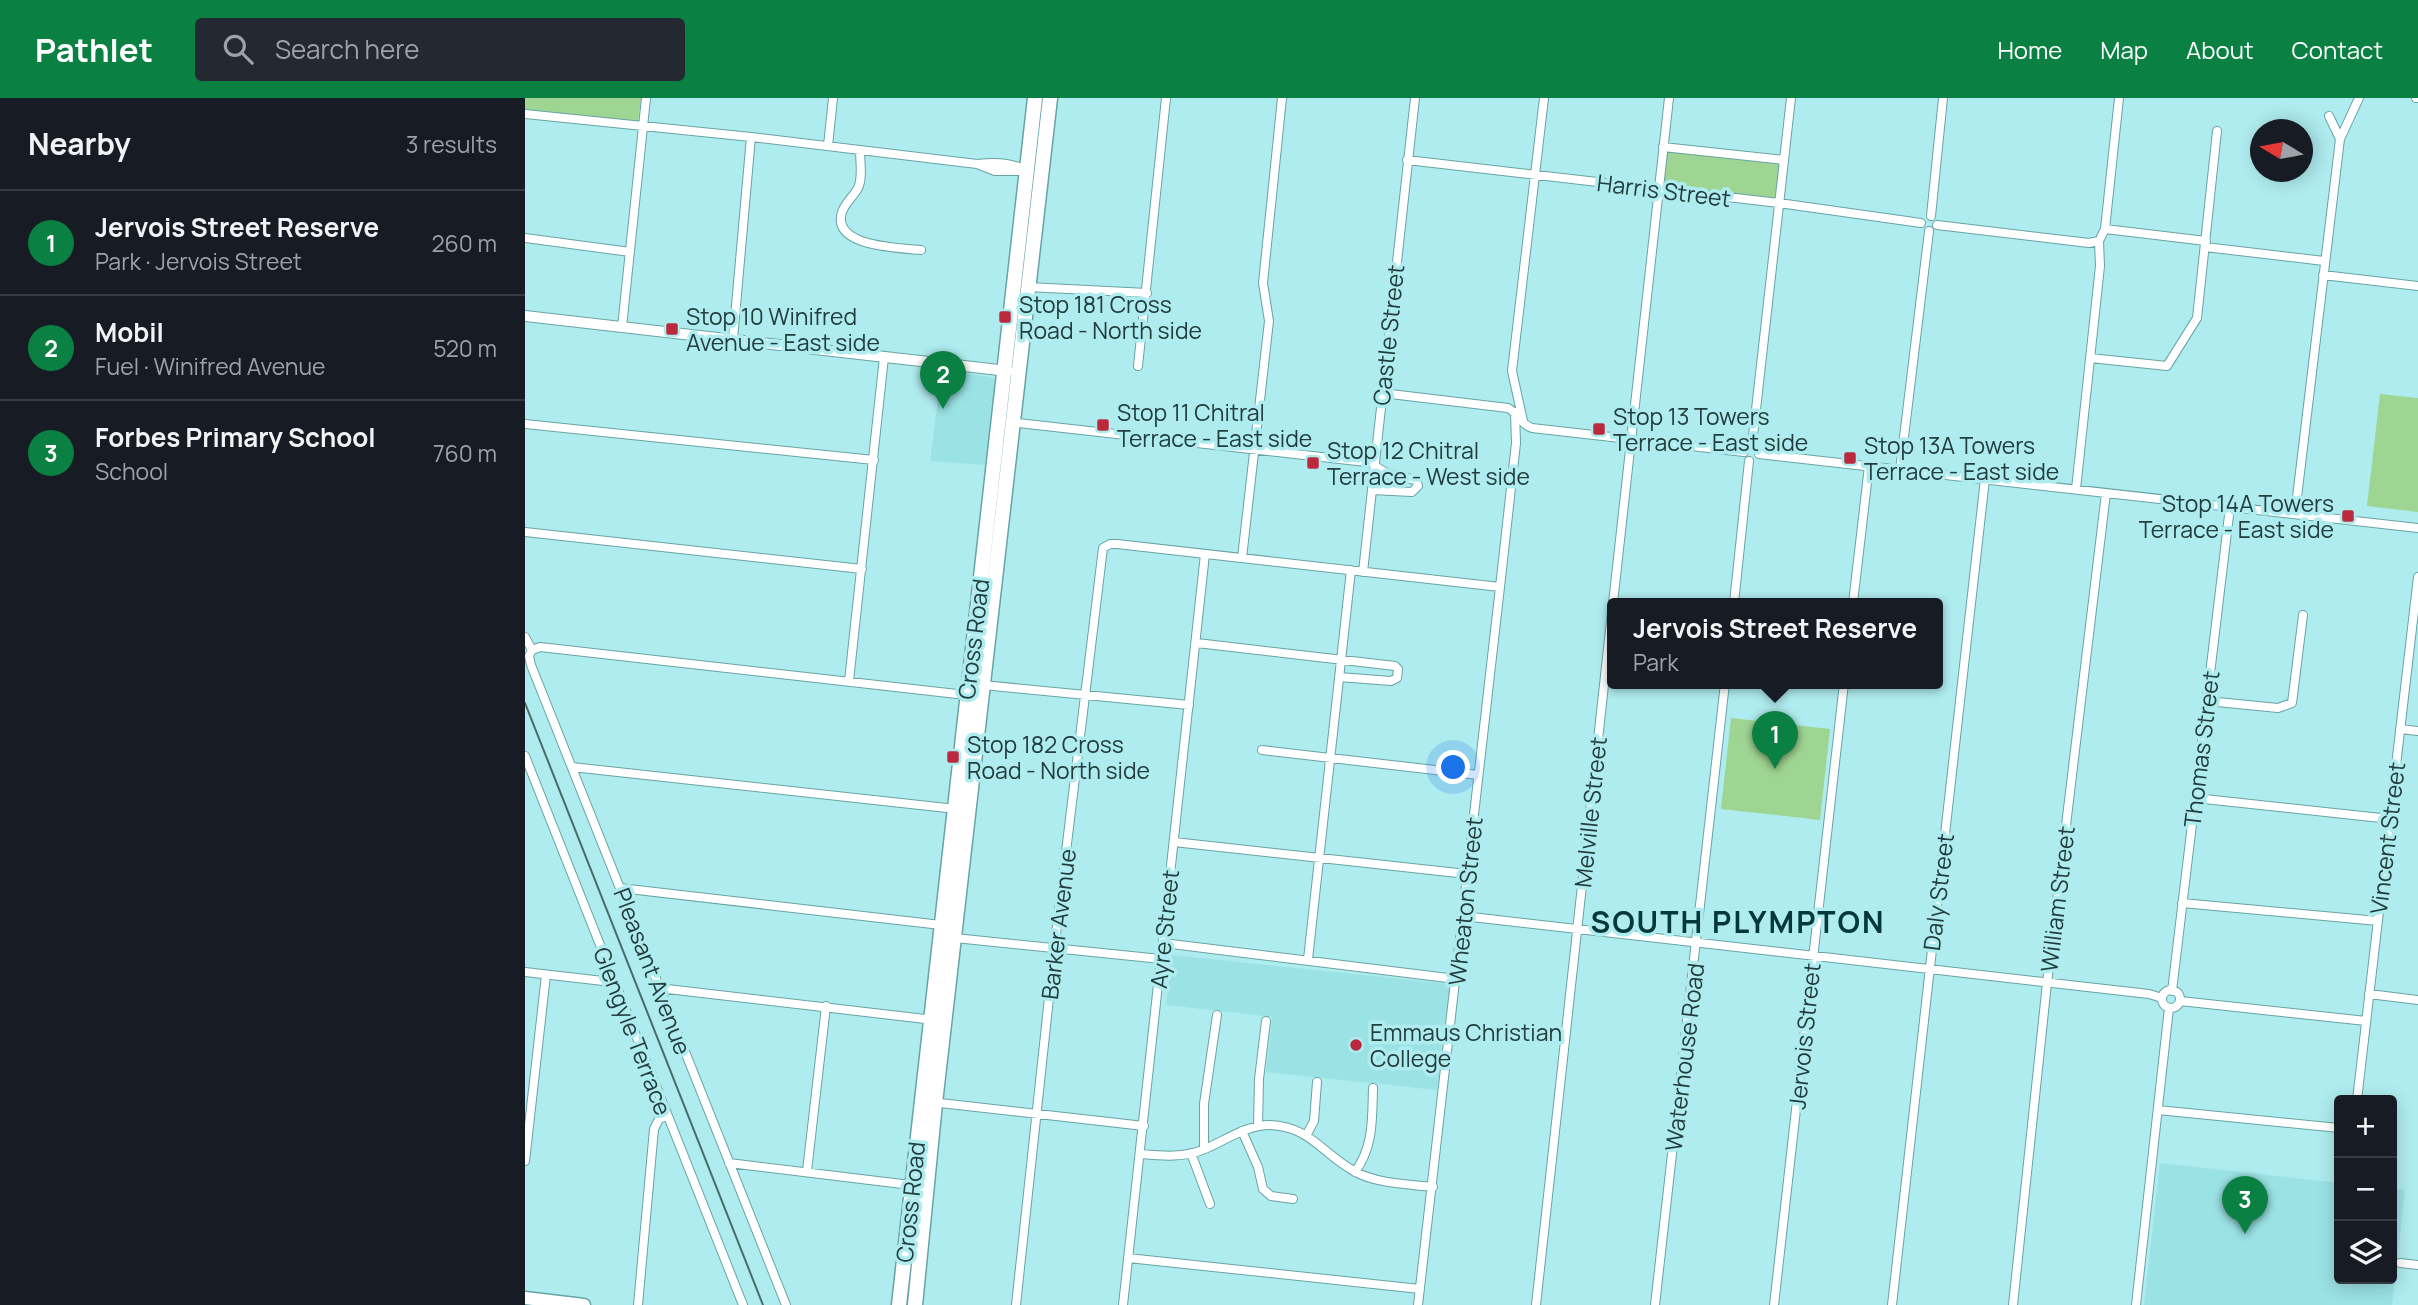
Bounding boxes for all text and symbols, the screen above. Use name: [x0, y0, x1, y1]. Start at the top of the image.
search box: [195, 18, 685, 81]
text: Pathlet: [35, 27, 153, 72]
icon: search: [219, 30, 257, 68]
text: Search here: [275, 31, 420, 67]
text: Home: [1997, 33, 2062, 66]
text: Map: [2100, 33, 2148, 66]
text: About: [2186, 33, 2254, 66]
text: Contact: [2292, 33, 2383, 66]
north arrow: [2250, 119, 2313, 182]
text: Nearby: [28, 123, 131, 164]
text: 3 results: [406, 128, 497, 160]
street label: Harris Street: [1595, 166, 1733, 214]
text: Jervois Street Reserve: [95, 209, 379, 245]
text: 1: [46, 227, 56, 259]
text: 260 m: [431, 227, 497, 259]
text: Park · Jervois Street: [95, 245, 302, 277]
street label: Castle Street: [1365, 263, 1411, 407]
place label: Stop 181 Cross Road - North side: [1019, 288, 1202, 346]
place label: Stop 10 Winifred Avenue - East side: [686, 300, 880, 358]
marker: Stop 181 Cross Road - North side: [997, 309, 1013, 325]
text: Mobil: [95, 314, 164, 350]
marker: Stop 10 Winifred Avenue - East side: [664, 321, 680, 337]
text: 2: [44, 332, 58, 364]
text: 520 m: [433, 332, 497, 364]
text: Fuel · Winifred Avenue: [95, 350, 326, 382]
pin: 2: [920, 351, 966, 409]
place label: Stop 11 Chitral Terrace - East side: [1117, 396, 1312, 454]
place label: Stop 13 Towers Terrace - East side: [1613, 400, 1808, 458]
marker: Stop 11 Chitral Terrace - East side: [1095, 417, 1111, 433]
text: Forbes Primary School: [95, 419, 376, 455]
marker: Stop 13 Towers Terrace - East side: [1591, 421, 1607, 437]
place label: Stop 13A Towers Terrace - East side: [1864, 429, 2059, 487]
place label: Stop 12 Chitral Terrace - West side: [1327, 434, 1530, 492]
text: 3: [44, 437, 58, 469]
text: 760 m: [433, 437, 497, 469]
marker: Stop 13A Towers Terrace - East side: [1842, 450, 1858, 466]
text: School: [95, 455, 168, 487]
marker: Stop 12 Chitral Terrace - West side: [1305, 455, 1321, 471]
place label: Stop 14A Towers Terrace - East side: [2139, 487, 2334, 545]
marker: Stop 14A Towers Terrace - East side: [2340, 508, 2356, 524]
street label: Cross Road: [950, 577, 996, 701]
popup: [1607, 598, 1943, 689]
text: Jervois Street Reserve: [1633, 610, 1917, 646]
text: Park: [1633, 646, 1679, 678]
street label: Thomas Street: [2176, 669, 2226, 829]
pin: 1: [1752, 711, 1798, 769]
place label: Stop 182 Cross Road - North side: [967, 728, 1150, 786]
street label: Melville Street: [1566, 735, 1614, 889]
marker: Stop 182 Cross Road - North side: [945, 749, 961, 765]
your location: [1436, 750, 1470, 784]
street label: Vincent Street: [2362, 760, 2412, 916]
street label: Wheaton Street: [1440, 815, 1490, 987]
street label: William Street: [2032, 824, 2082, 974]
street label: Daly Street: [1915, 832, 1961, 952]
street label: Barker Avenue: [1033, 847, 1083, 1001]
street label: Ayre Street: [1142, 868, 1186, 990]
street label: Pleasant Avenue: [606, 883, 700, 1059]
district label: SOUTH PLYMPTON: [1590, 901, 1886, 942]
street label: Glengyle Terrace: [586, 942, 680, 1120]
street label: Waterhouse Road: [1657, 961, 1711, 1153]
street label: Jervois Street: [1780, 961, 1828, 1111]
place label: Emmaus Christian College: [1370, 1016, 1562, 1074]
marker: Emmaus Christian College: [1348, 1037, 1364, 1053]
map controls: [2334, 1095, 2397, 1284]
button: +: [2334, 1095, 2397, 1158]
street label: Cross Road: [888, 1140, 932, 1264]
button: −: [2334, 1158, 2397, 1221]
pin: 3: [2222, 1176, 2268, 1234]
button: layers: [2334, 1221, 2397, 1284]

